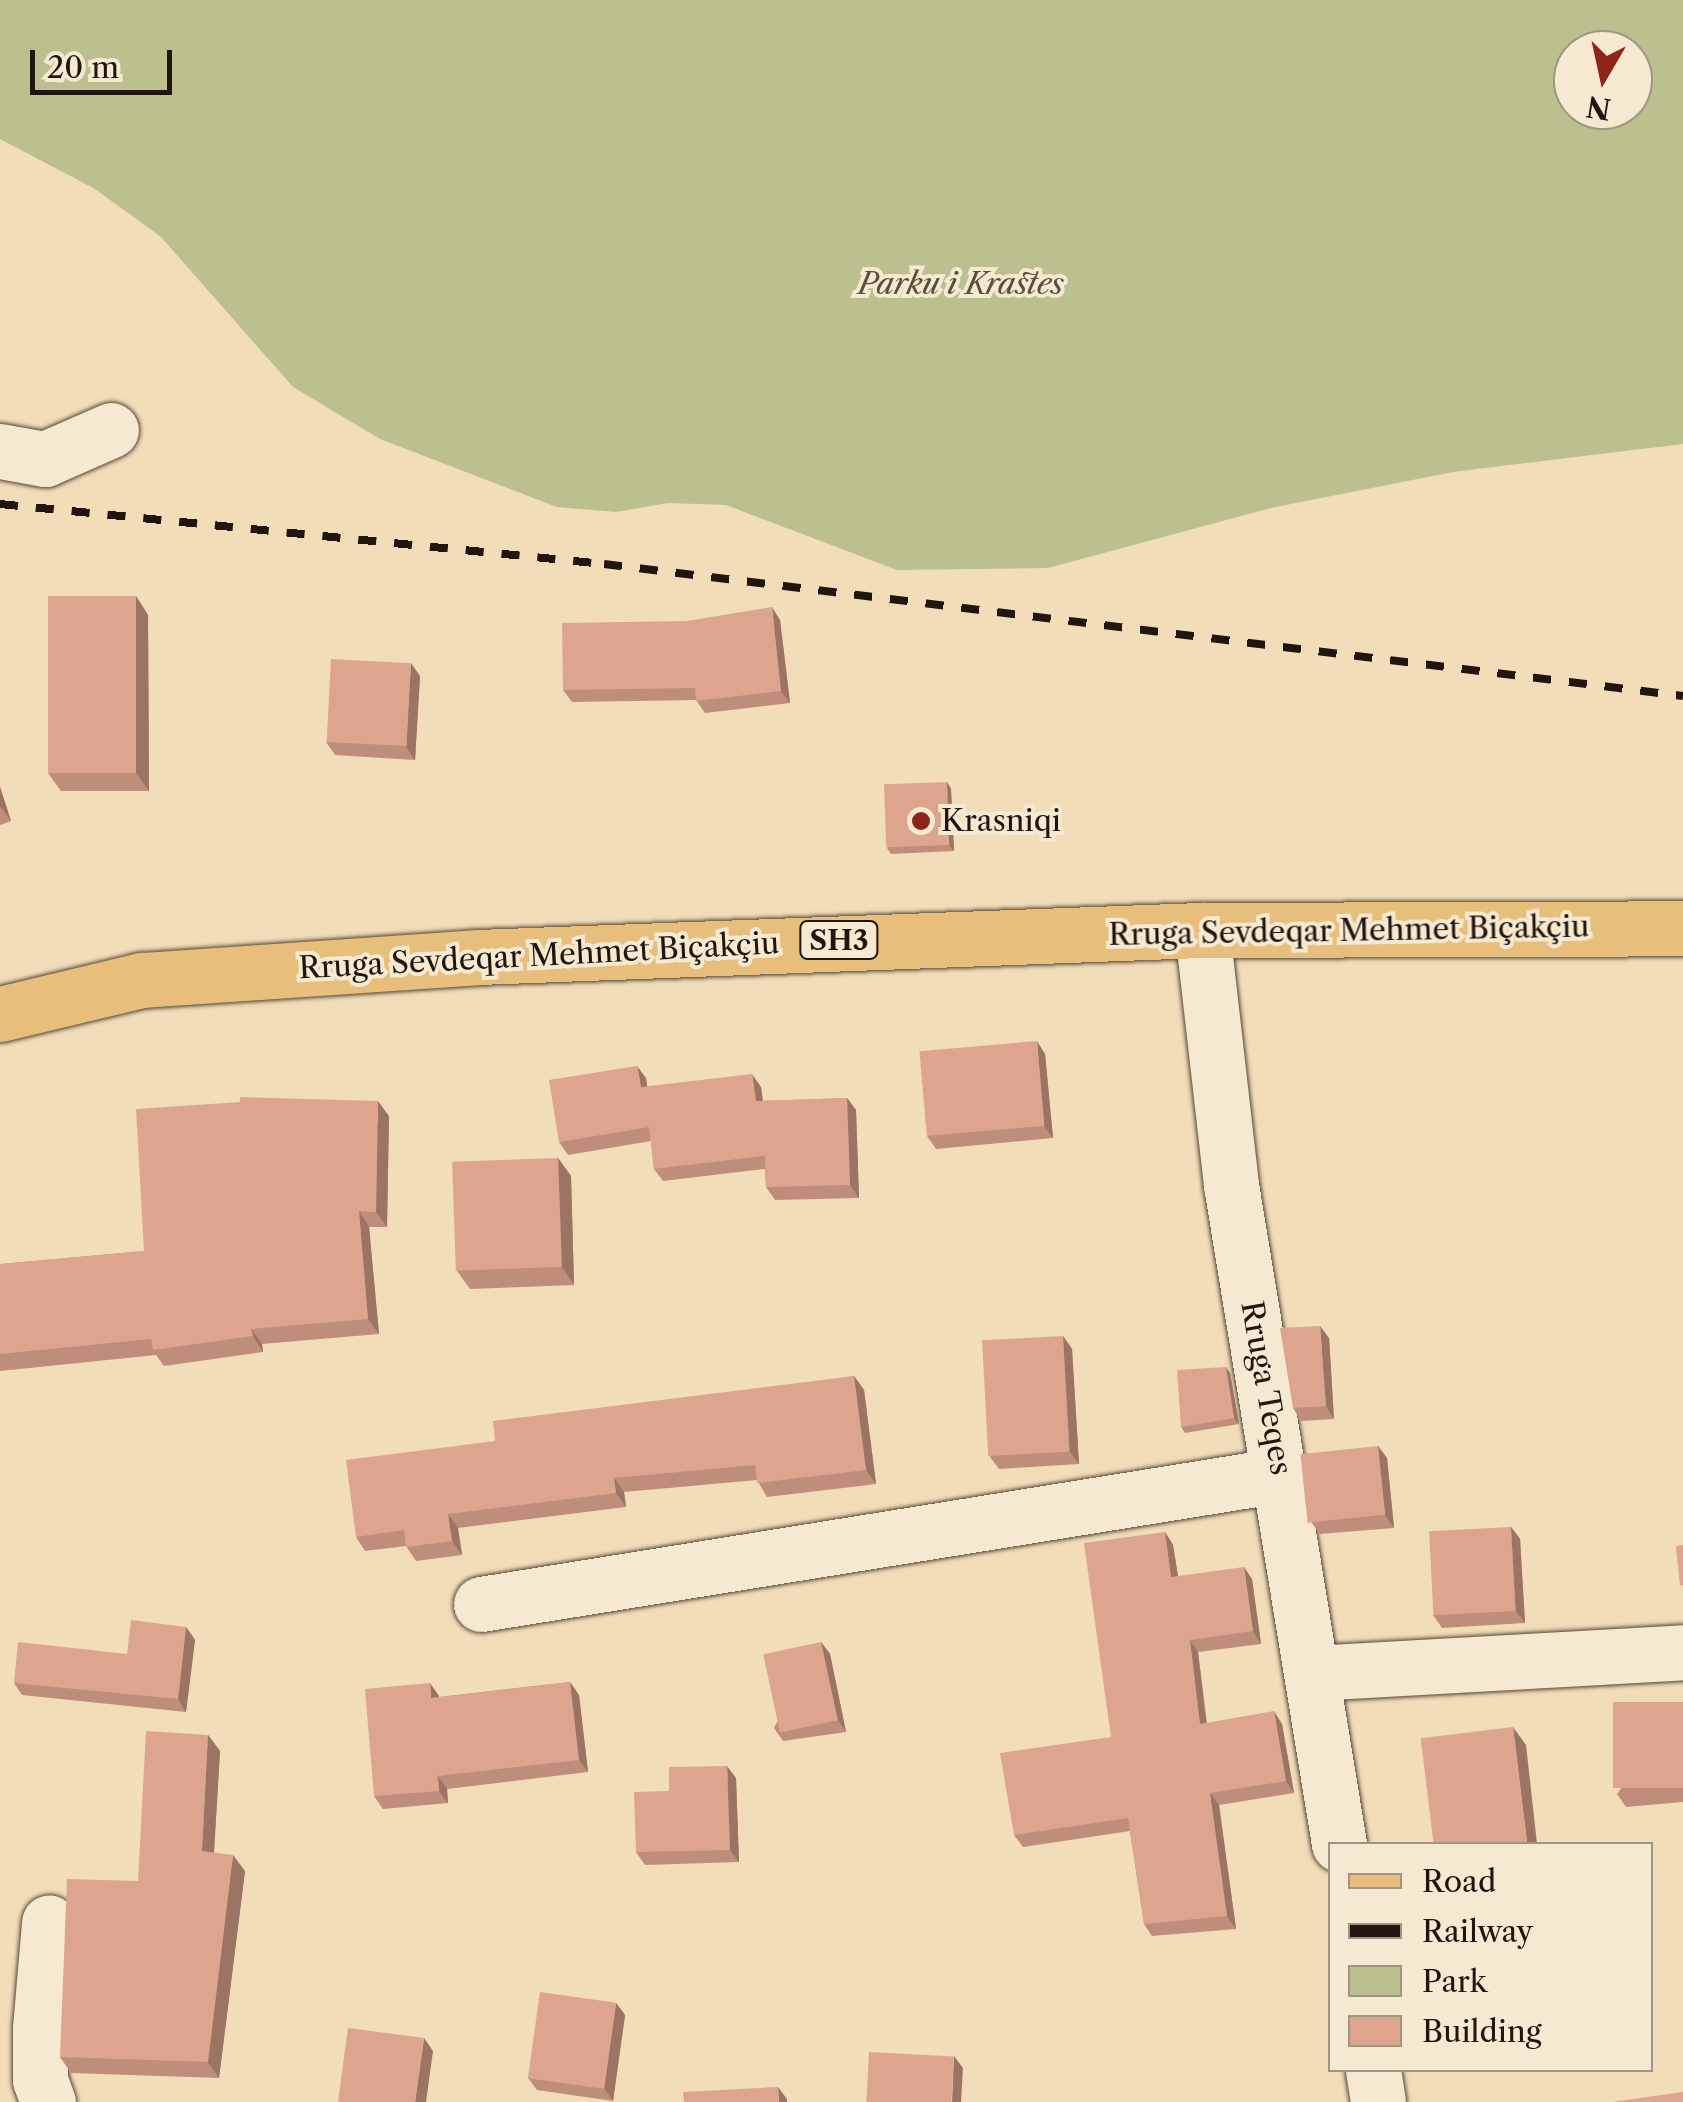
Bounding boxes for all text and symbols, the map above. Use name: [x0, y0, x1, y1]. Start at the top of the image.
scale bar: [35, 30, 178, 92]
north arrow: [1553, 30, 1653, 130]
text: 20 m: [47, 49, 119, 86]
text: N: [1584, 89, 1613, 126]
park label: Parku i Krastes: [858, 266, 1064, 302]
place label: Krasniqi: [941, 803, 1061, 839]
marker: Krasniqi: [910, 810, 932, 832]
street label: Rruga Sevdeqar Mehmet Biçakçiu: [1108, 909, 1590, 953]
road number: SH3: [799, 917, 879, 963]
street label: Rruga Sevdeqar Mehmet Biçakçiu: [297, 925, 781, 987]
street label: Rruga Teqes: [1233, 1298, 1299, 1478]
legend: [1328, 1842, 1653, 2072]
text: Road: [1422, 1863, 1496, 1900]
text: Railway: [1422, 1913, 1533, 1950]
text: Park: [1422, 1963, 1487, 2000]
text: Building: [1422, 2013, 1542, 2050]

